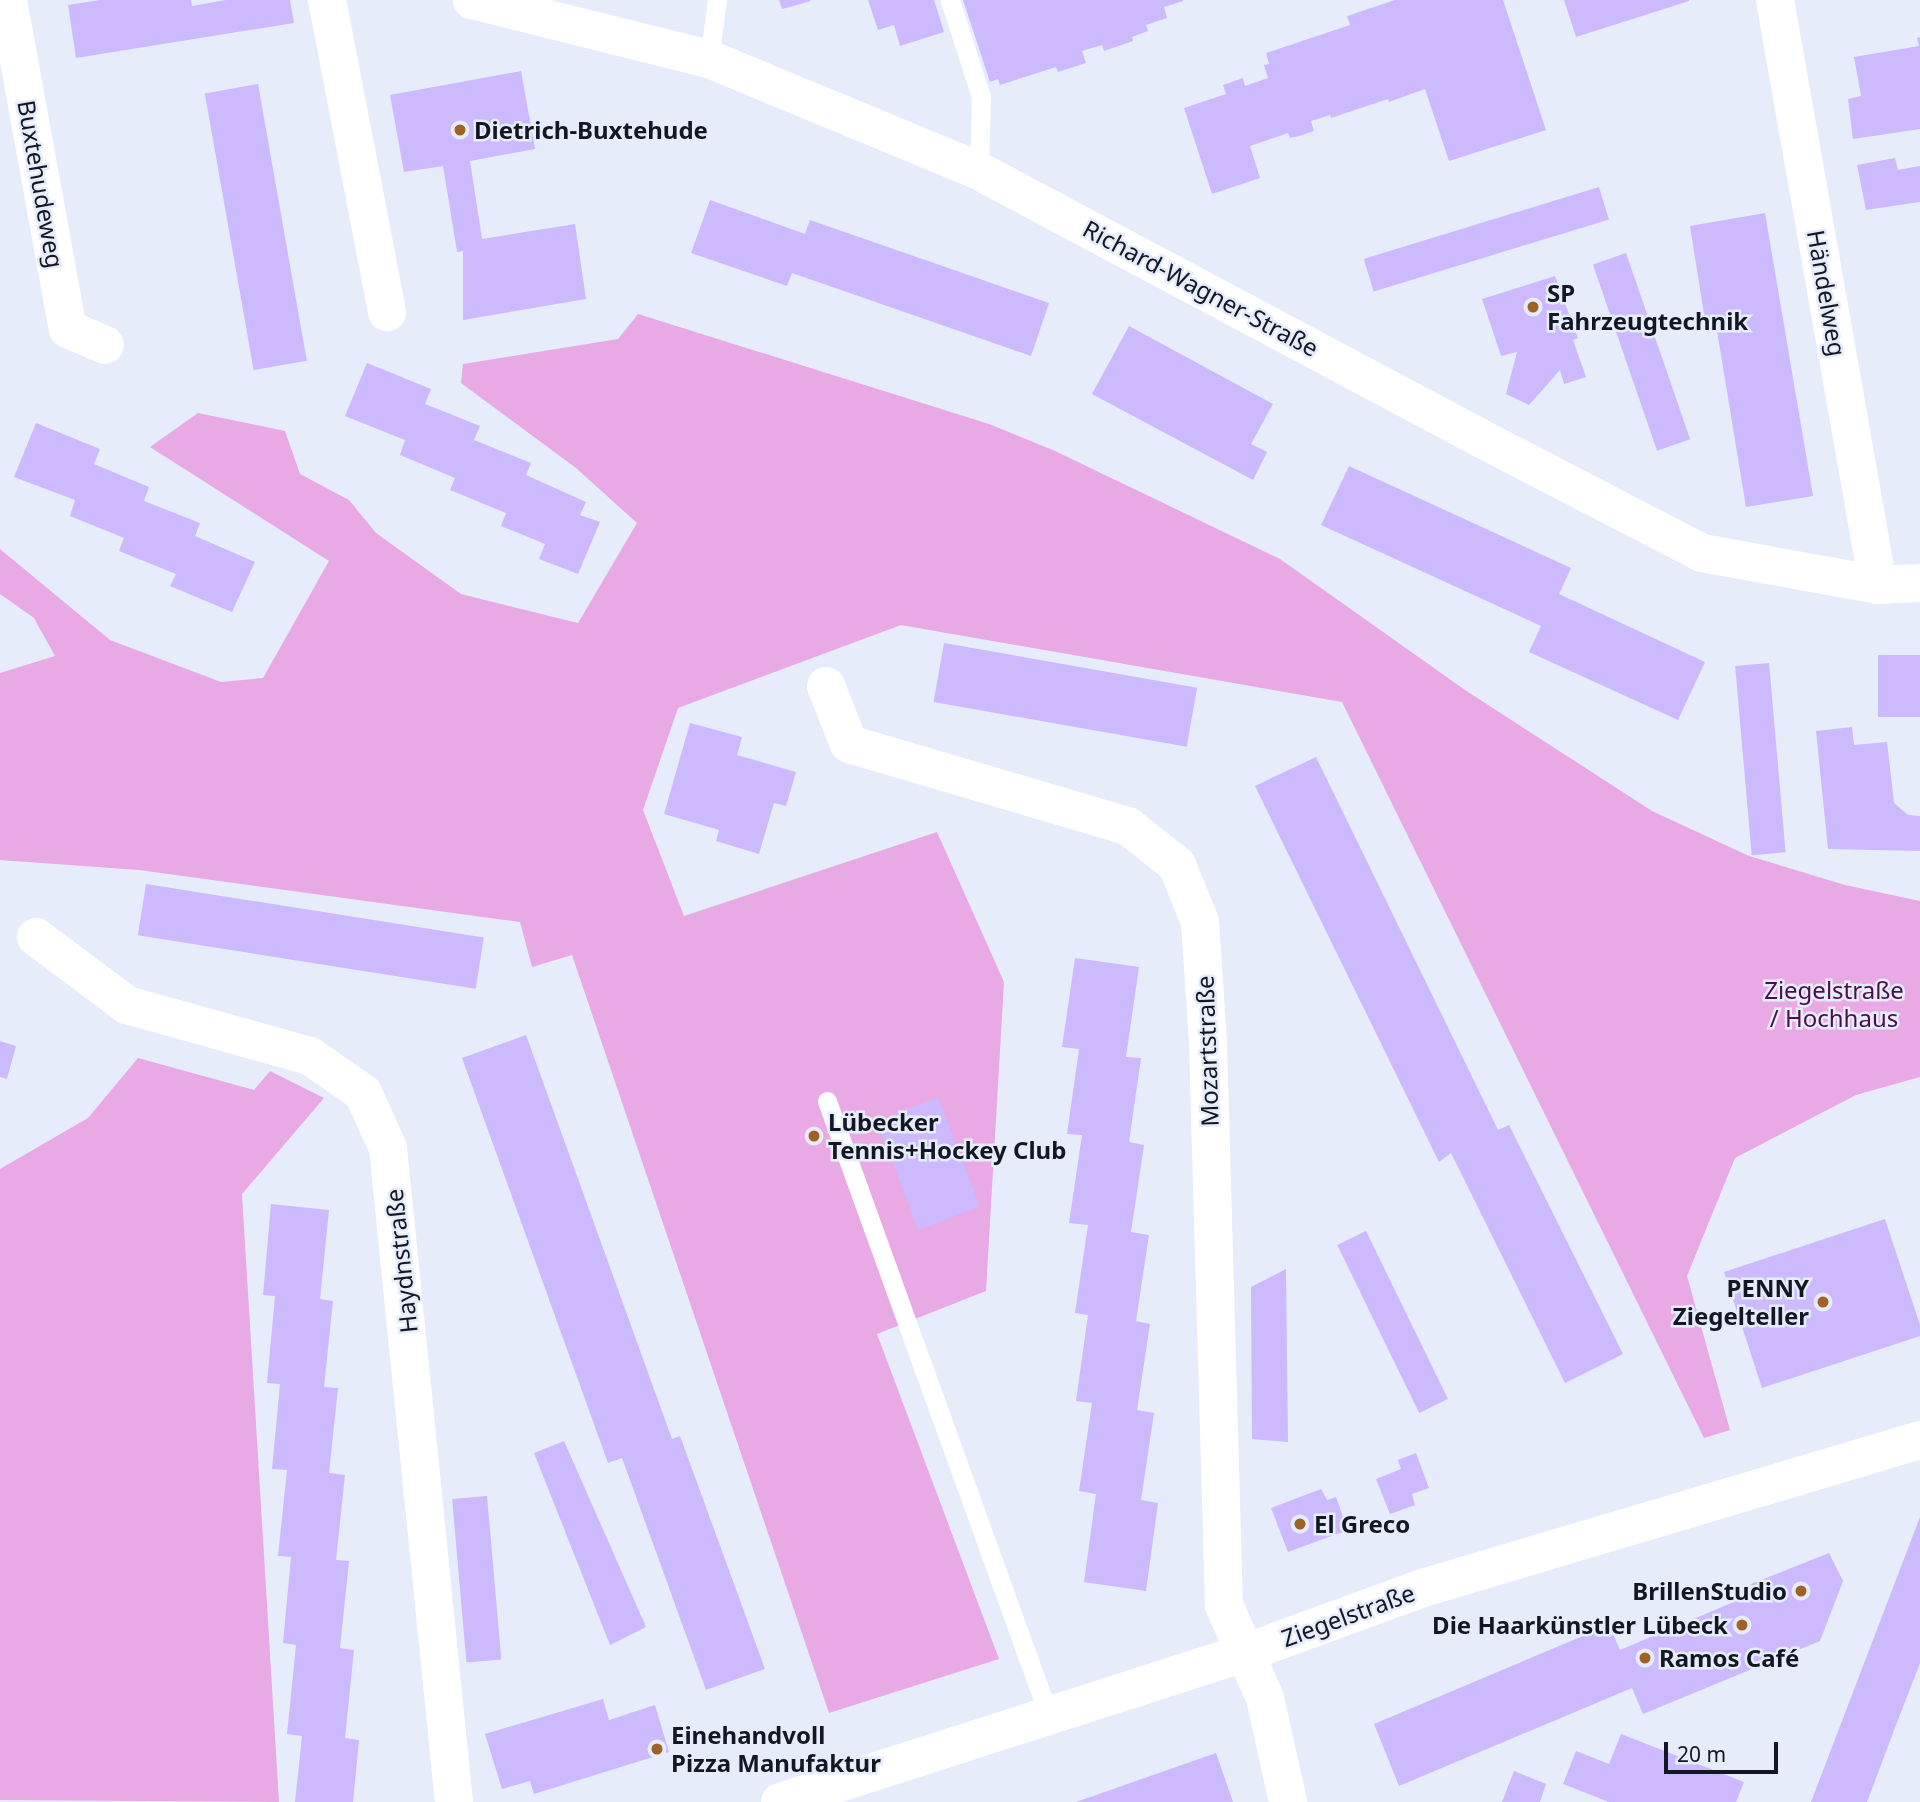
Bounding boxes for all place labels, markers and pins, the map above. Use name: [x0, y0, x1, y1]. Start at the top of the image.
place label: Dietrich-Buxtehude: [474, 116, 708, 144]
marker: Dietrich-Buxtehude: [452, 122, 468, 138]
place label: SP Fahrzeugtechnik: [1547, 279, 1748, 335]
marker: SP Fahrzeugtechnik: [1525, 299, 1541, 315]
place label: Lübecker Tennis+Hockey Club: [828, 1108, 1066, 1164]
marker: Lübecker Tennis+Hockey Club: [806, 1128, 822, 1144]
place label: PENNY Ziegelteller: [1673, 1274, 1809, 1330]
marker: PENNY Ziegelteller: [1815, 1294, 1831, 1310]
place label: El Greco: [1314, 1510, 1410, 1538]
marker: El Greco: [1292, 1516, 1308, 1532]
place label: BrillenStudio: [1632, 1577, 1787, 1605]
marker: BrillenStudio: [1793, 1583, 1809, 1599]
place label: Die Haarkünstler Lübeck: [1432, 1611, 1728, 1639]
marker: Die Haarkünstler Lübeck: [1734, 1617, 1750, 1633]
place label: Ramos Café: [1659, 1644, 1799, 1672]
marker: Ramos Café: [1637, 1650, 1653, 1666]
place label: Einehandvoll Pizza Manufaktur: [671, 1721, 881, 1777]
marker: Einehandvoll Pizza Manufaktur: [649, 1741, 665, 1757]

